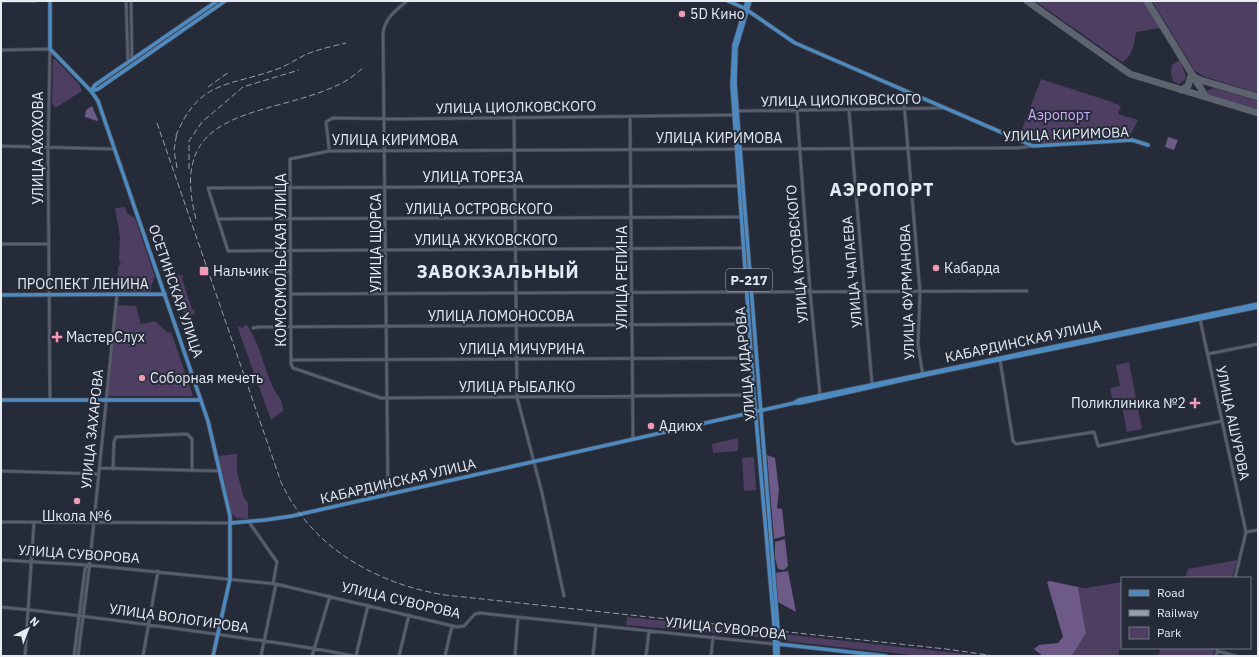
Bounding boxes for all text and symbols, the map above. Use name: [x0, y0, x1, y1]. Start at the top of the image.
place label: 5D Кино: [690, 5, 745, 23]
marker: 5D Кино: [677, 9, 687, 19]
street label: УЛИЦА ЦИОЛКОВСКОГО: [760, 90, 922, 110]
street label: УЛИЦА АХОХОВА: [29, 91, 47, 204]
street label: УЛИЦА ЦИОЛКОВСКОГО: [435, 97, 597, 117]
park label: Аэропорт: [1028, 106, 1091, 124]
street label: УЛИЦА КИРИМОВА: [1003, 123, 1130, 145]
street label: УЛИЦА КИРИМОВА: [656, 129, 782, 147]
street label: УЛИЦА КИРИМОВА: [332, 131, 458, 149]
street label: УЛИЦА ТОРЕЗА: [423, 168, 523, 186]
street label: КОМСОМОЛЬСКАЯ УЛИЦА: [272, 173, 290, 347]
district label: АЭРОПОРТ: [829, 178, 935, 201]
street label: УЛИЦА КОТОВСКОГО: [782, 184, 812, 324]
street label: УЛИЦА ЩОРСА: [367, 193, 385, 293]
street label: УЛИЦА ОСТРОВСКОГО: [405, 200, 553, 218]
street label: УЛИЦА ЧАПАЕВА: [838, 215, 866, 329]
street label: ОСЕТИНСКАЯ УЛИЦА: [145, 222, 207, 360]
street label: УЛИЦА ФУРМАНОВА: [896, 224, 918, 360]
street label: УЛИЦА РЕПИНА: [613, 226, 631, 330]
street label: УЛИЦА ЖУКОВСКОГО: [414, 231, 558, 249]
place label: Кабарда: [944, 259, 1001, 277]
district label: ЗАВОКЗАЛЬНЫЙ: [416, 260, 580, 283]
place label: Нальчик: [213, 262, 269, 280]
marker: Кабарда: [931, 263, 941, 273]
marker: Нальчик: [198, 265, 210, 277]
road number: Р-217: [726, 269, 772, 291]
street label: ПРОСПЕКТ ЛЕНИНА: [17, 275, 149, 293]
street label: УЛИЦА ИДАРОВА: [731, 306, 759, 422]
street label: УЛИЦА ЛОМОНОСОВА: [428, 307, 574, 325]
street label: КАБАРДИНСКАЯ УЛИЦА: [943, 316, 1103, 366]
place label: МастерСлух: [66, 328, 145, 346]
marker: МастерСлух: [51, 331, 63, 343]
street label: УЛИЦА МИЧУРИНА: [459, 340, 585, 358]
street label: УЛИЦА АШУРОВА: [1212, 364, 1254, 482]
street label: УЛИЦА ЗАХАРОВА: [77, 368, 107, 490]
place label: Соборная мечеть: [150, 369, 263, 387]
marker: Соборная мечеть: [137, 373, 147, 383]
street label: УЛИЦА РЫБАЛКО: [459, 378, 575, 396]
place label: Поликлиника №2: [1071, 394, 1186, 412]
marker: Поликлиника №2: [1189, 397, 1201, 409]
place label: Адиюх: [659, 417, 703, 435]
marker: Адиюх: [646, 421, 656, 431]
street label: КАБАРДИНСКАЯ УЛИЦА: [318, 454, 478, 508]
marker: Школа №6: [72, 496, 82, 506]
place label: Школа №6: [42, 507, 112, 525]
street label: УЛИЦА СУВОРОВА: [17, 541, 141, 567]
legend: [1121, 577, 1251, 649]
street label: УЛИЦА СУВОРОВА: [340, 578, 463, 623]
text: Road: [1157, 585, 1185, 600]
street label: УЛИЦА ВОЛОГИРОВА: [108, 599, 250, 637]
text: Railway: [1157, 605, 1199, 620]
north arrow: [8, 609, 48, 649]
street label: УЛИЦА СУВОРОВА: [664, 613, 788, 643]
text: N: [27, 614, 42, 629]
text: Park: [1157, 625, 1182, 640]

